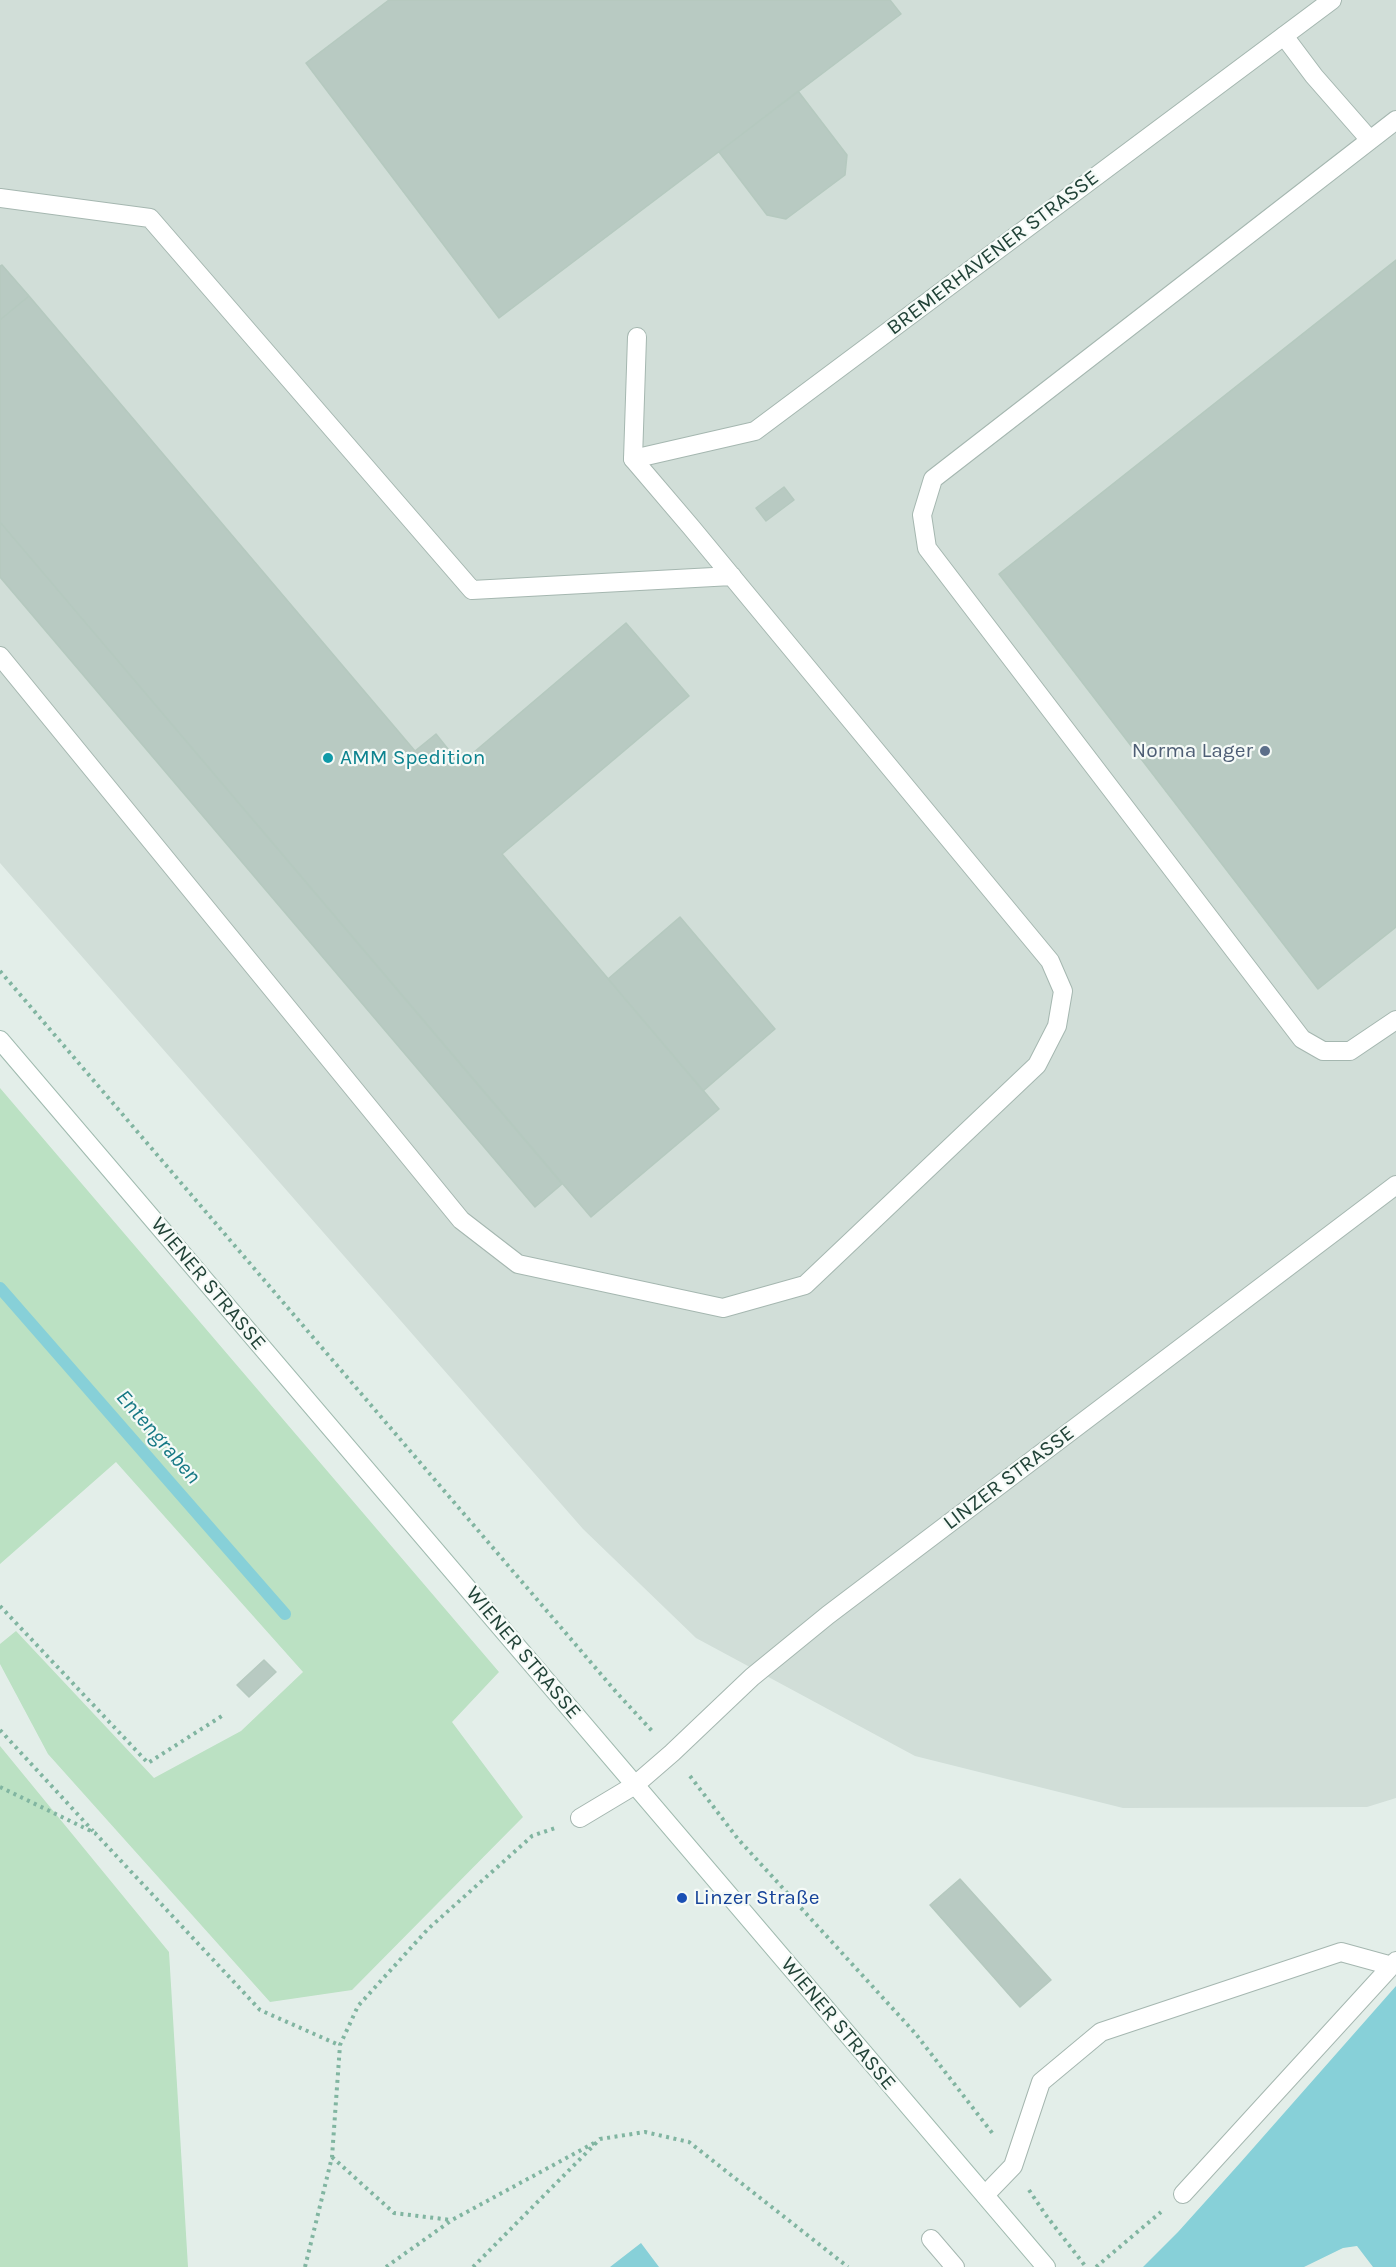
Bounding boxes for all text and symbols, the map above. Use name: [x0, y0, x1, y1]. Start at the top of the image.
street label: BREMERHAVENER STRASSE: [882, 165, 1104, 341]
place label: Norma Lager: [1132, 738, 1253, 764]
marker: Norma Lager: [1258, 744, 1272, 758]
place label: AMM Spedition: [340, 745, 485, 771]
marker: AMM Spedition: [321, 751, 335, 765]
street label: WIENER STRASSE: [145, 1212, 271, 1356]
water label: Entengraben: [110, 1385, 206, 1489]
street label: LINZER STRASSE: [939, 1421, 1079, 1535]
street label: WIENER STRASSE: [460, 1581, 586, 1725]
place label: Linzer Straße: [694, 1885, 819, 1911]
marker: Linzer Straße: [675, 1891, 689, 1905]
street label: WIENER STRASSE: [775, 1952, 901, 2096]

